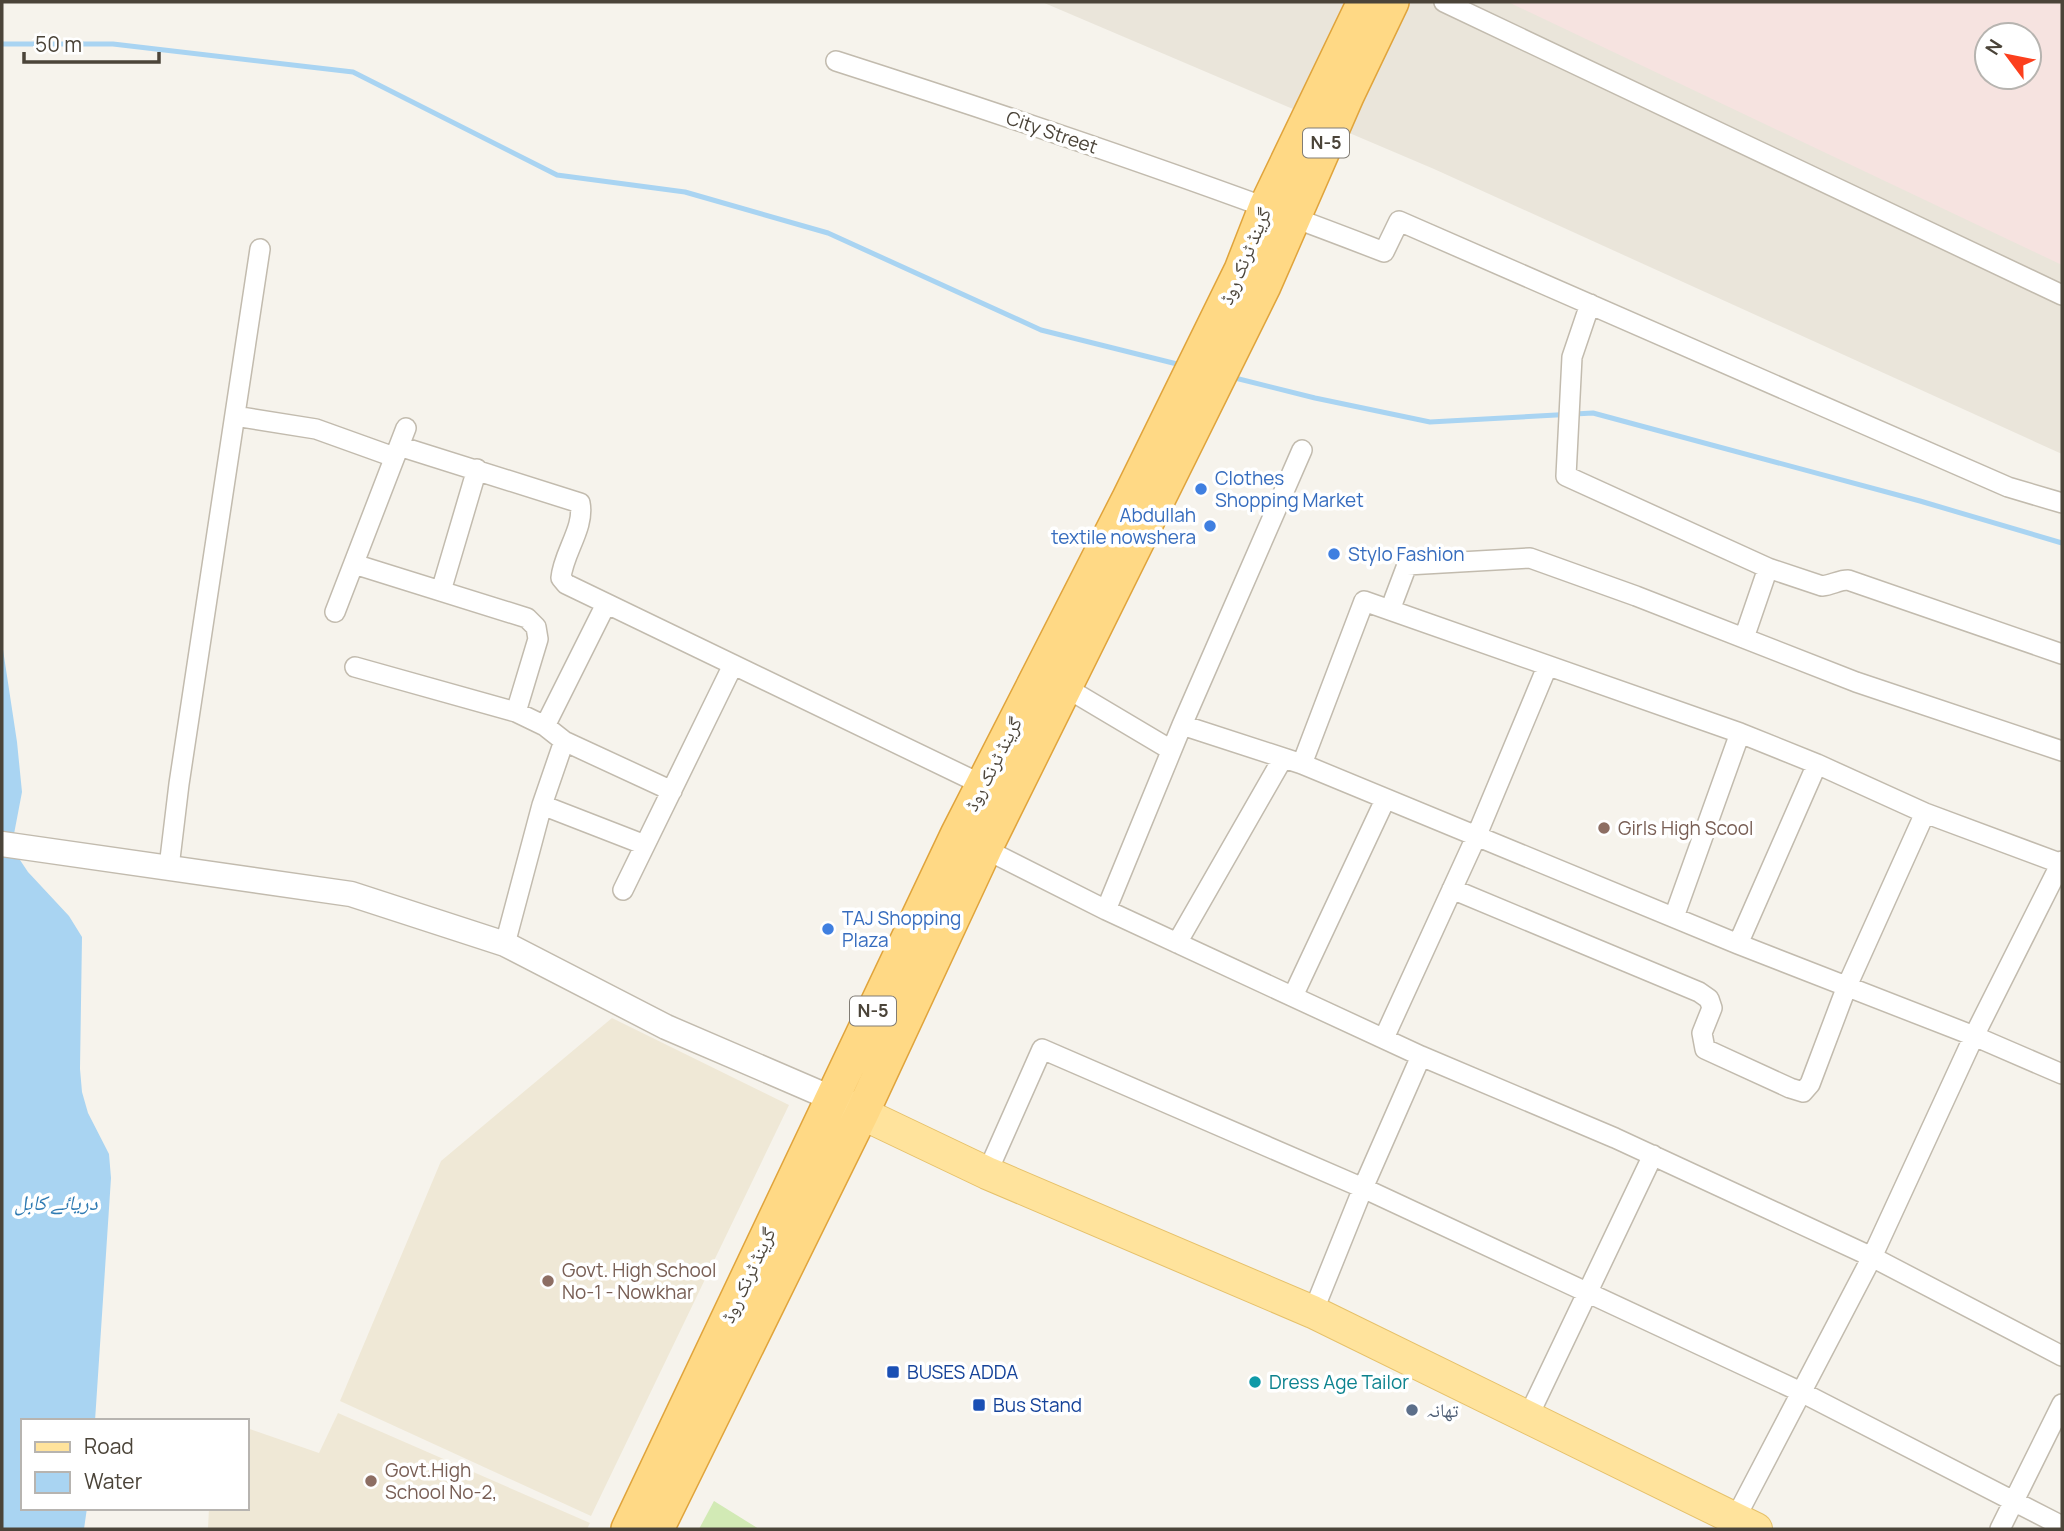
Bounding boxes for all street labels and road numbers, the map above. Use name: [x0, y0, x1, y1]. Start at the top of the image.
street label: City Street: [1003, 104, 1101, 160]
road number: N-5: [1303, 128, 1349, 158]
street label: گرینڈ ٹرنک روڈ: [1213, 204, 1277, 308]
street label: گرینڈ ٹرنک روڈ: [958, 712, 1028, 816]
road number: N-5: [850, 996, 896, 1026]
street label: گرینڈ ٹرنک روڈ: [715, 1223, 781, 1327]

